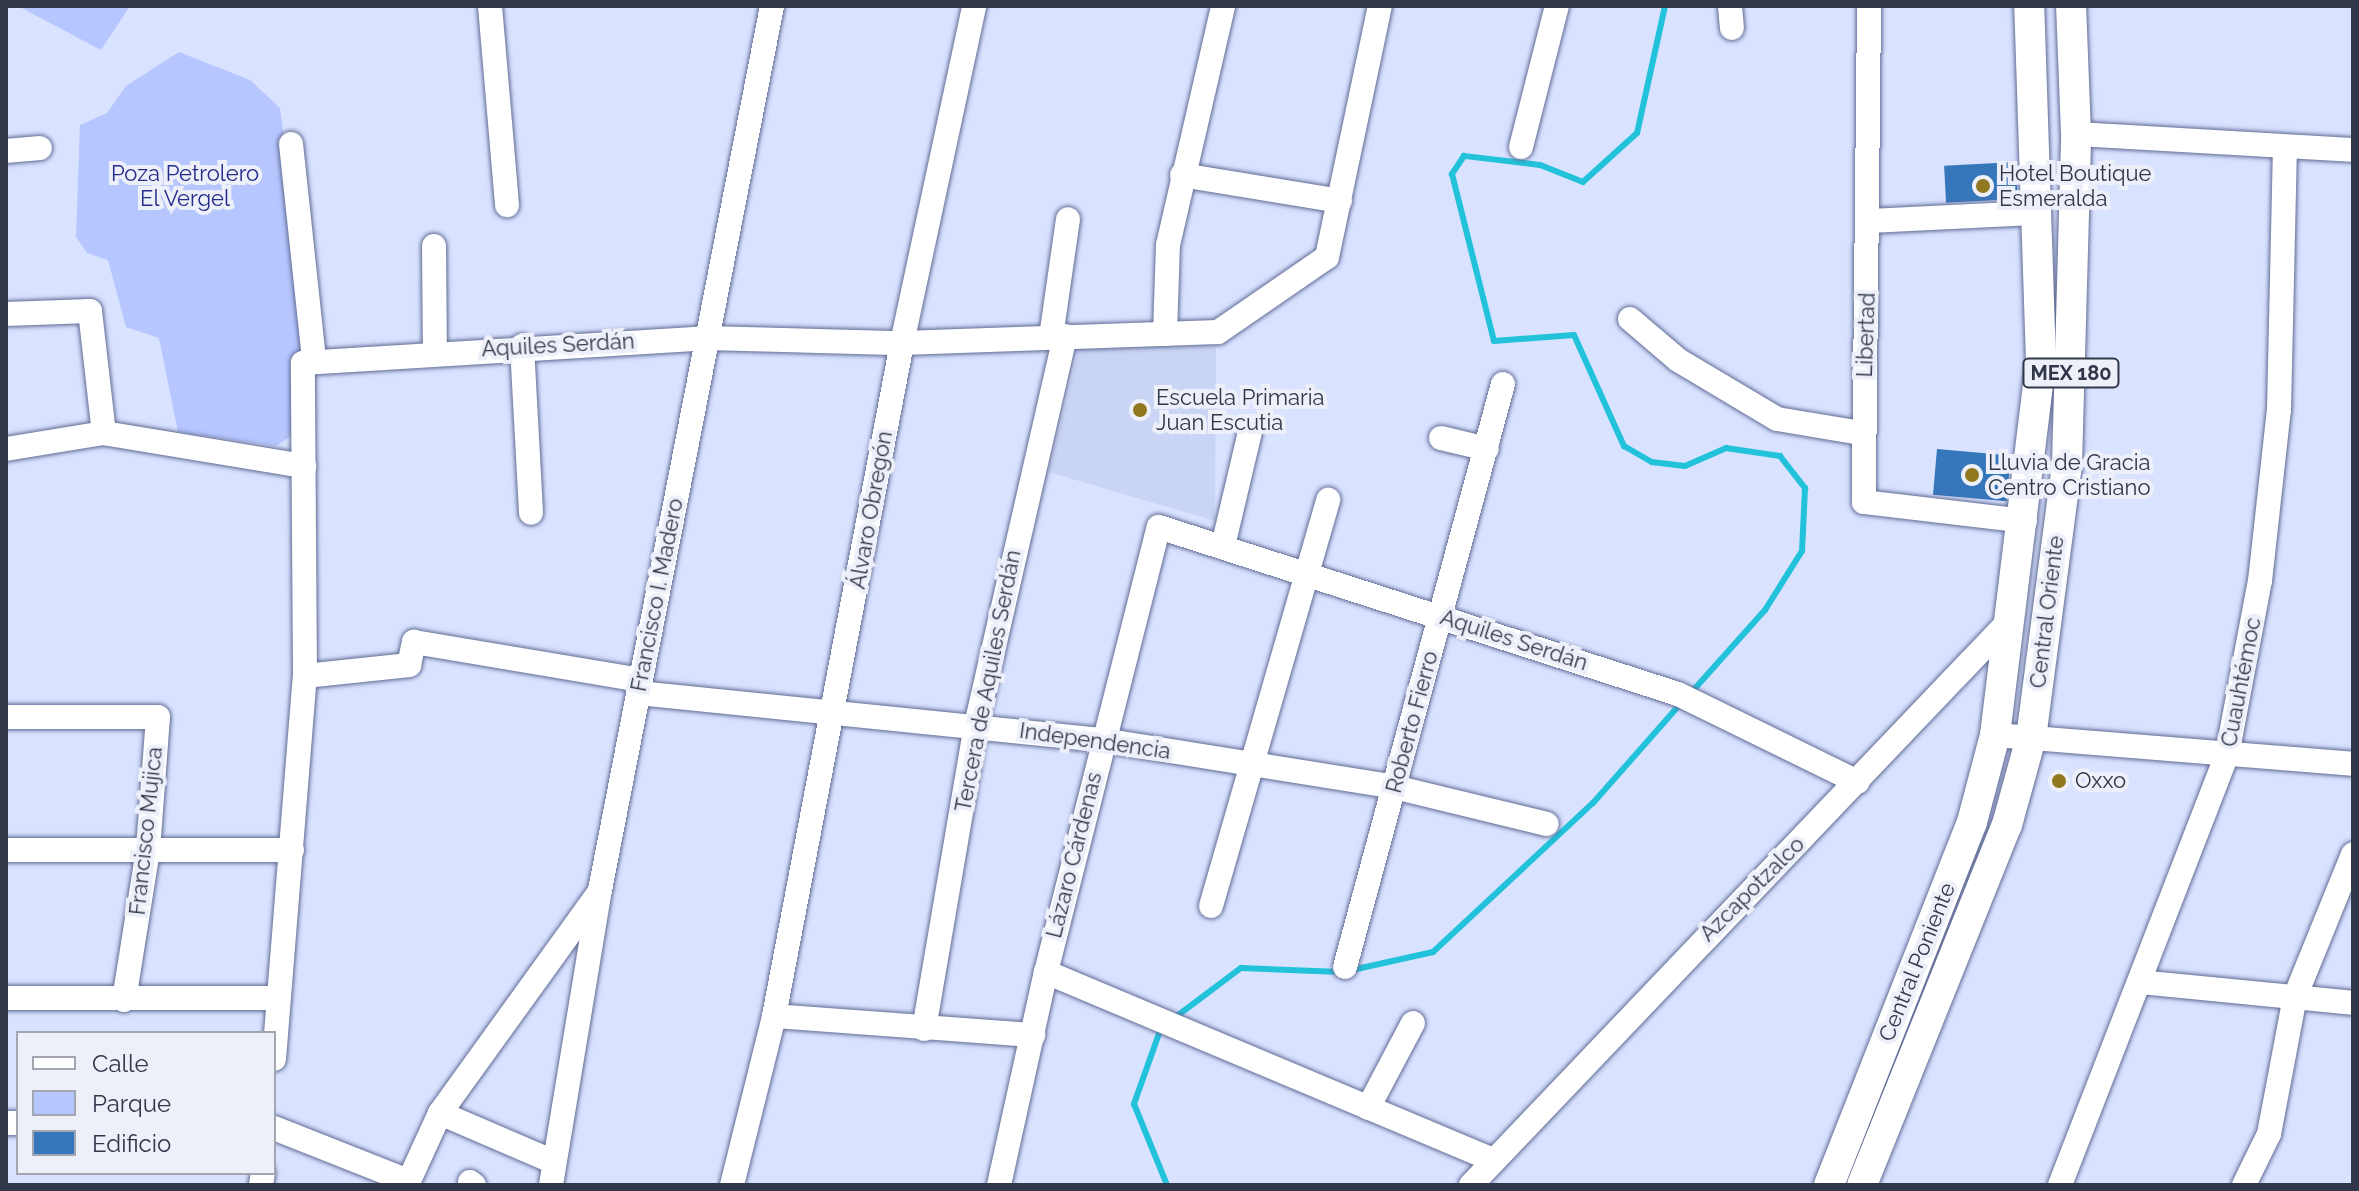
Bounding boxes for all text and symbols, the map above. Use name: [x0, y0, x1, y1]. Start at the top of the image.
park label: Poza Petrolero El Vergel: [111, 160, 259, 212]
place label: Hotel Boutique Esmeralda: [1999, 160, 2152, 212]
marker: Hotel Boutique Esmeralda: [1974, 177, 1992, 195]
street label: Libertad: [1851, 292, 1881, 378]
street label: Aquiles Serdán: [481, 328, 635, 362]
road number: MEX 180: [2021, 357, 2121, 389]
place label: Escuela Primaria Juan Escutia: [1156, 384, 1325, 436]
marker: Escuela Primaria Juan Escutia: [1131, 401, 1149, 419]
street label: Álvaro Obregón: [844, 429, 898, 591]
place label: Lluvia de Gracia Centro Cristiano: [1988, 449, 2150, 500]
marker: Lluvia de Gracia Centro Cristiano: [1963, 466, 1981, 484]
street label: Francisco I. Madero: [625, 496, 689, 694]
street label: Central Oriente: [2025, 534, 2069, 690]
street label: Tercera de Aquiles Serdán: [950, 547, 1026, 815]
street label: Aquiles Serdán: [1437, 604, 1591, 676]
street label: Cuauhtémoc: [2216, 615, 2266, 749]
street label: Roberto Fierro: [1380, 648, 1444, 796]
street label: Independencia: [1018, 717, 1172, 765]
street label: Francisco Mujica: [124, 746, 168, 916]
place label: Oxxo: [2075, 768, 2126, 794]
street label: Lázaro Cárdenas: [1041, 769, 1107, 941]
marker: Oxxo: [2050, 772, 2068, 790]
street label: Azcapotzalco: [1694, 831, 1810, 947]
street label: Central Poniente: [1873, 879, 1961, 1045]
legend: [16, 1031, 276, 1175]
text: Calle: [92, 1049, 149, 1078]
text: Parque: [92, 1089, 171, 1118]
text: Edificio: [92, 1129, 171, 1158]

